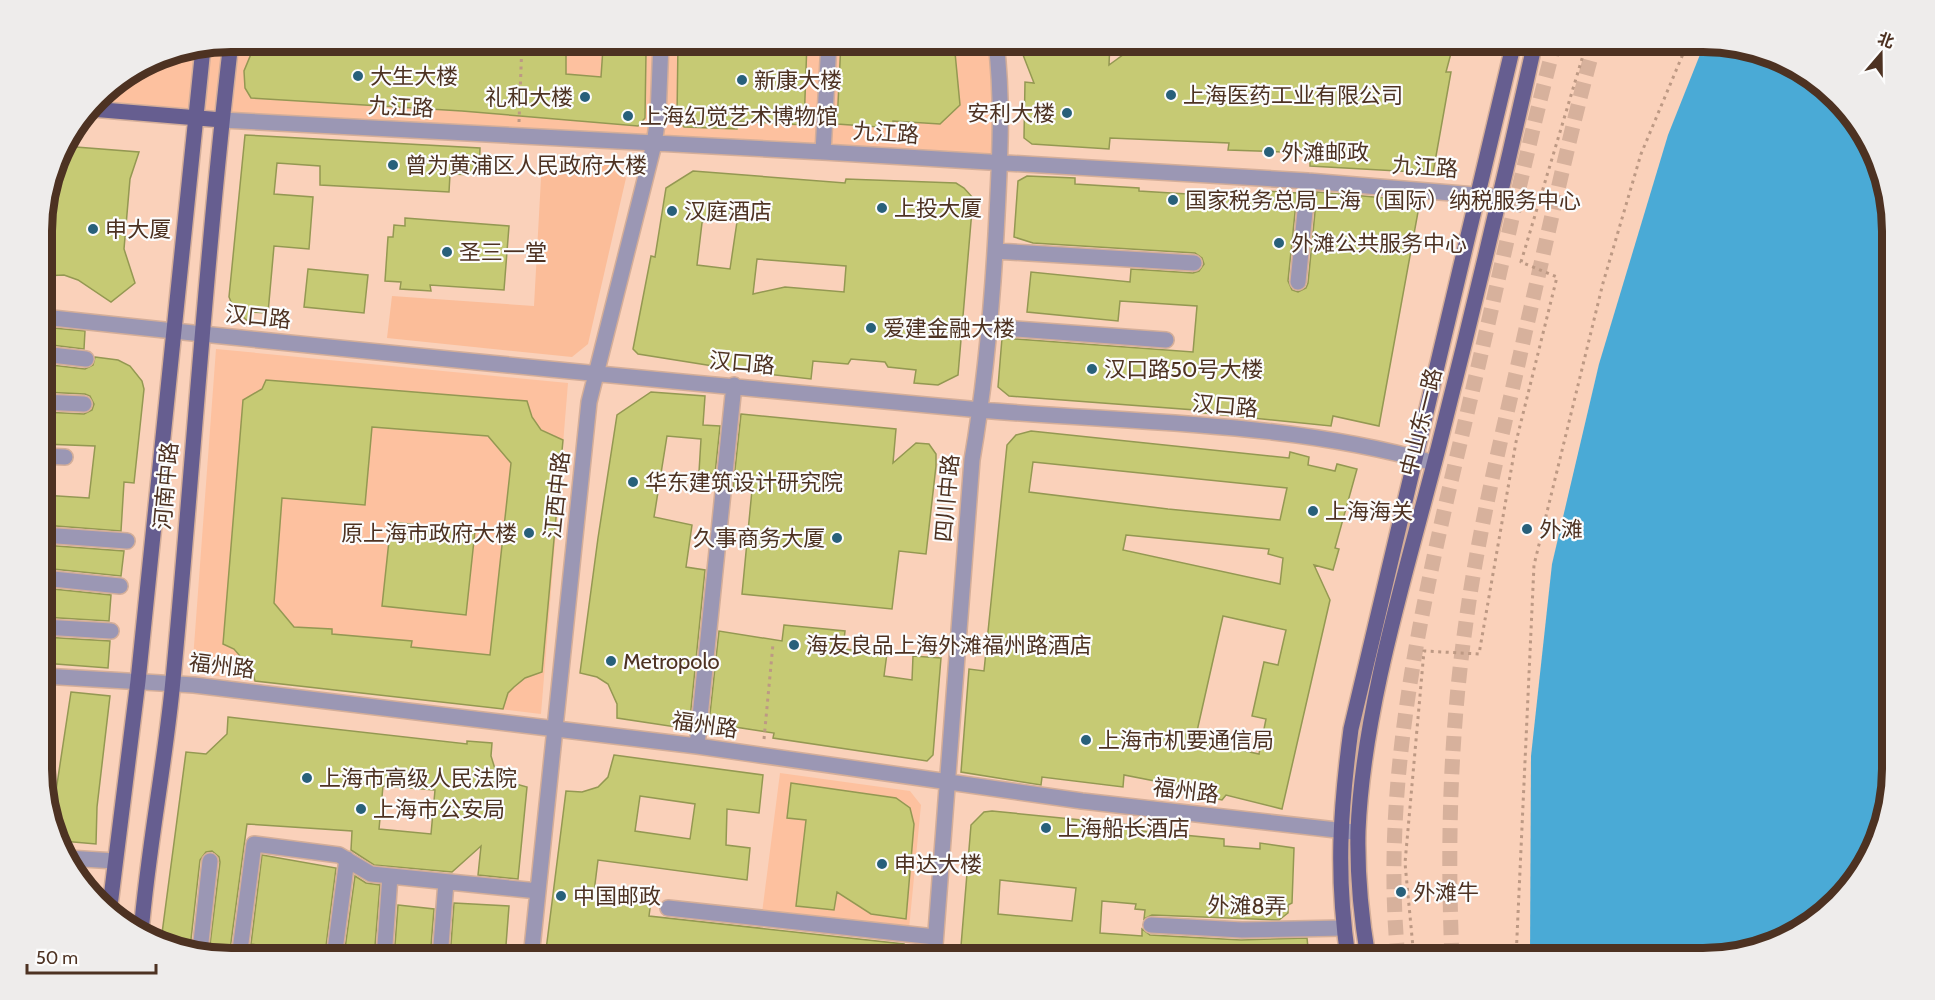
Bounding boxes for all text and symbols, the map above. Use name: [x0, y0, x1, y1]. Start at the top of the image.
north arrow: [1851, 24, 1911, 84]
text: 北: [1875, 29, 1897, 52]
place label: 大生大楼: [370, 63, 458, 90]
place label: 新康大楼: [754, 67, 842, 94]
marker: 大生大楼: [351, 69, 365, 83]
marker: 新康大楼: [735, 73, 749, 87]
place label: 上海医药工业有限公司: [1183, 82, 1403, 109]
place label: 礼和大楼: [485, 84, 573, 111]
marker: 上海医药工业有限公司: [1164, 88, 1178, 102]
marker: 礼和大楼: [578, 90, 592, 104]
street label: 九江路: [367, 92, 435, 122]
place label: 安利大楼: [967, 100, 1055, 127]
place label: 上海幻觉艺术博物馆: [640, 103, 838, 130]
marker: 安利大楼: [1060, 106, 1074, 120]
marker: 上海幻觉艺术博物馆: [621, 109, 635, 123]
street label: 九江路: [852, 117, 920, 149]
place label: 外滩邮政: [1281, 139, 1369, 166]
marker: 外滩邮政: [1262, 145, 1276, 159]
street label: 九江路: [1391, 151, 1459, 183]
place label: 曾为黄浦区人民政府大楼: [405, 152, 647, 179]
marker: 曾为黄浦区人民政府大楼: [386, 158, 400, 172]
place label: 国家税务总局上海（国际）纳税服务中心: [1185, 187, 1581, 214]
marker: 国家税务总局上海（国际）纳税服务中心: [1166, 193, 1180, 207]
place label: 上投大厦: [894, 195, 982, 222]
place label: 汉庭酒店: [684, 198, 772, 225]
marker: 上投大厦: [875, 201, 889, 215]
marker: 汉庭酒店: [665, 204, 679, 218]
place label: 申大厦: [105, 216, 171, 243]
marker: 申大厦: [86, 222, 100, 236]
place label: 外滩公共服务中心: [1291, 230, 1467, 257]
marker: 外滩公共服务中心: [1272, 236, 1286, 250]
place label: 圣三一堂: [459, 239, 547, 266]
marker: 圣三一堂: [440, 245, 454, 259]
street label: 汉口路: [224, 300, 292, 334]
place label: 爱建金融大楼: [883, 315, 1015, 342]
marker: 爱建金融大楼: [864, 321, 878, 335]
street label: 汉口路: [708, 347, 776, 379]
place label: 汉口路50号大楼: [1104, 356, 1263, 383]
marker: 汉口路50号大楼: [1085, 362, 1099, 376]
street label: 中山东一路: [1395, 365, 1447, 479]
street label: 汉口路: [1191, 390, 1259, 422]
street label: 河南中路: [149, 441, 183, 531]
street label: 江西中路: [539, 450, 575, 540]
street label: 四川中路: [930, 453, 964, 543]
place label: 华东建筑设计研究院: [645, 469, 843, 496]
marker: 华东建筑设计研究院: [626, 475, 640, 489]
place label: 上海海关: [1325, 498, 1413, 525]
marker: 上海海关: [1306, 504, 1320, 518]
place label: 外滩: [1539, 516, 1583, 543]
place label: 原上海市政府大楼: [341, 520, 517, 547]
marker: 外滩: [1520, 522, 1534, 536]
place label: 久事商务大厦: [693, 525, 825, 552]
marker: 原上海市政府大楼: [522, 526, 536, 540]
marker: 久事商务大厦: [830, 531, 844, 545]
place label: 海友良品上海外滩福州路酒店: [806, 632, 1092, 659]
marker: 海友良品上海外滩福州路酒店: [787, 638, 801, 652]
place label: Metropolo: [623, 648, 720, 675]
street label: 福州路: [188, 649, 256, 683]
marker: Metropolo: [604, 654, 618, 668]
street label: 福州路: [670, 707, 740, 743]
place label: 上海市机要通信局: [1098, 727, 1274, 754]
marker: 上海市机要通信局: [1079, 733, 1093, 747]
place label: 上海市高级人民法院: [319, 765, 517, 792]
marker: 上海市高级人民法院: [300, 771, 314, 785]
street label: 福州路: [1152, 774, 1220, 808]
place label: 上海市公安局: [373, 796, 505, 823]
marker: 上海市公安局: [354, 802, 368, 816]
place label: 上海船长酒店: [1058, 815, 1190, 842]
marker: 上海船长酒店: [1039, 821, 1053, 835]
place label: 申达大楼: [894, 851, 982, 878]
marker: 申达大楼: [875, 857, 889, 871]
place label: 外滩牛: [1413, 879, 1479, 906]
place label: 中国邮政: [573, 883, 661, 910]
marker: 外滩牛: [1394, 885, 1408, 899]
marker: 中国邮政: [554, 889, 568, 903]
street label: 外滩8弄: [1207, 892, 1287, 920]
scale bar: [27, 937, 156, 975]
text: 50 m: [36, 947, 78, 969]

